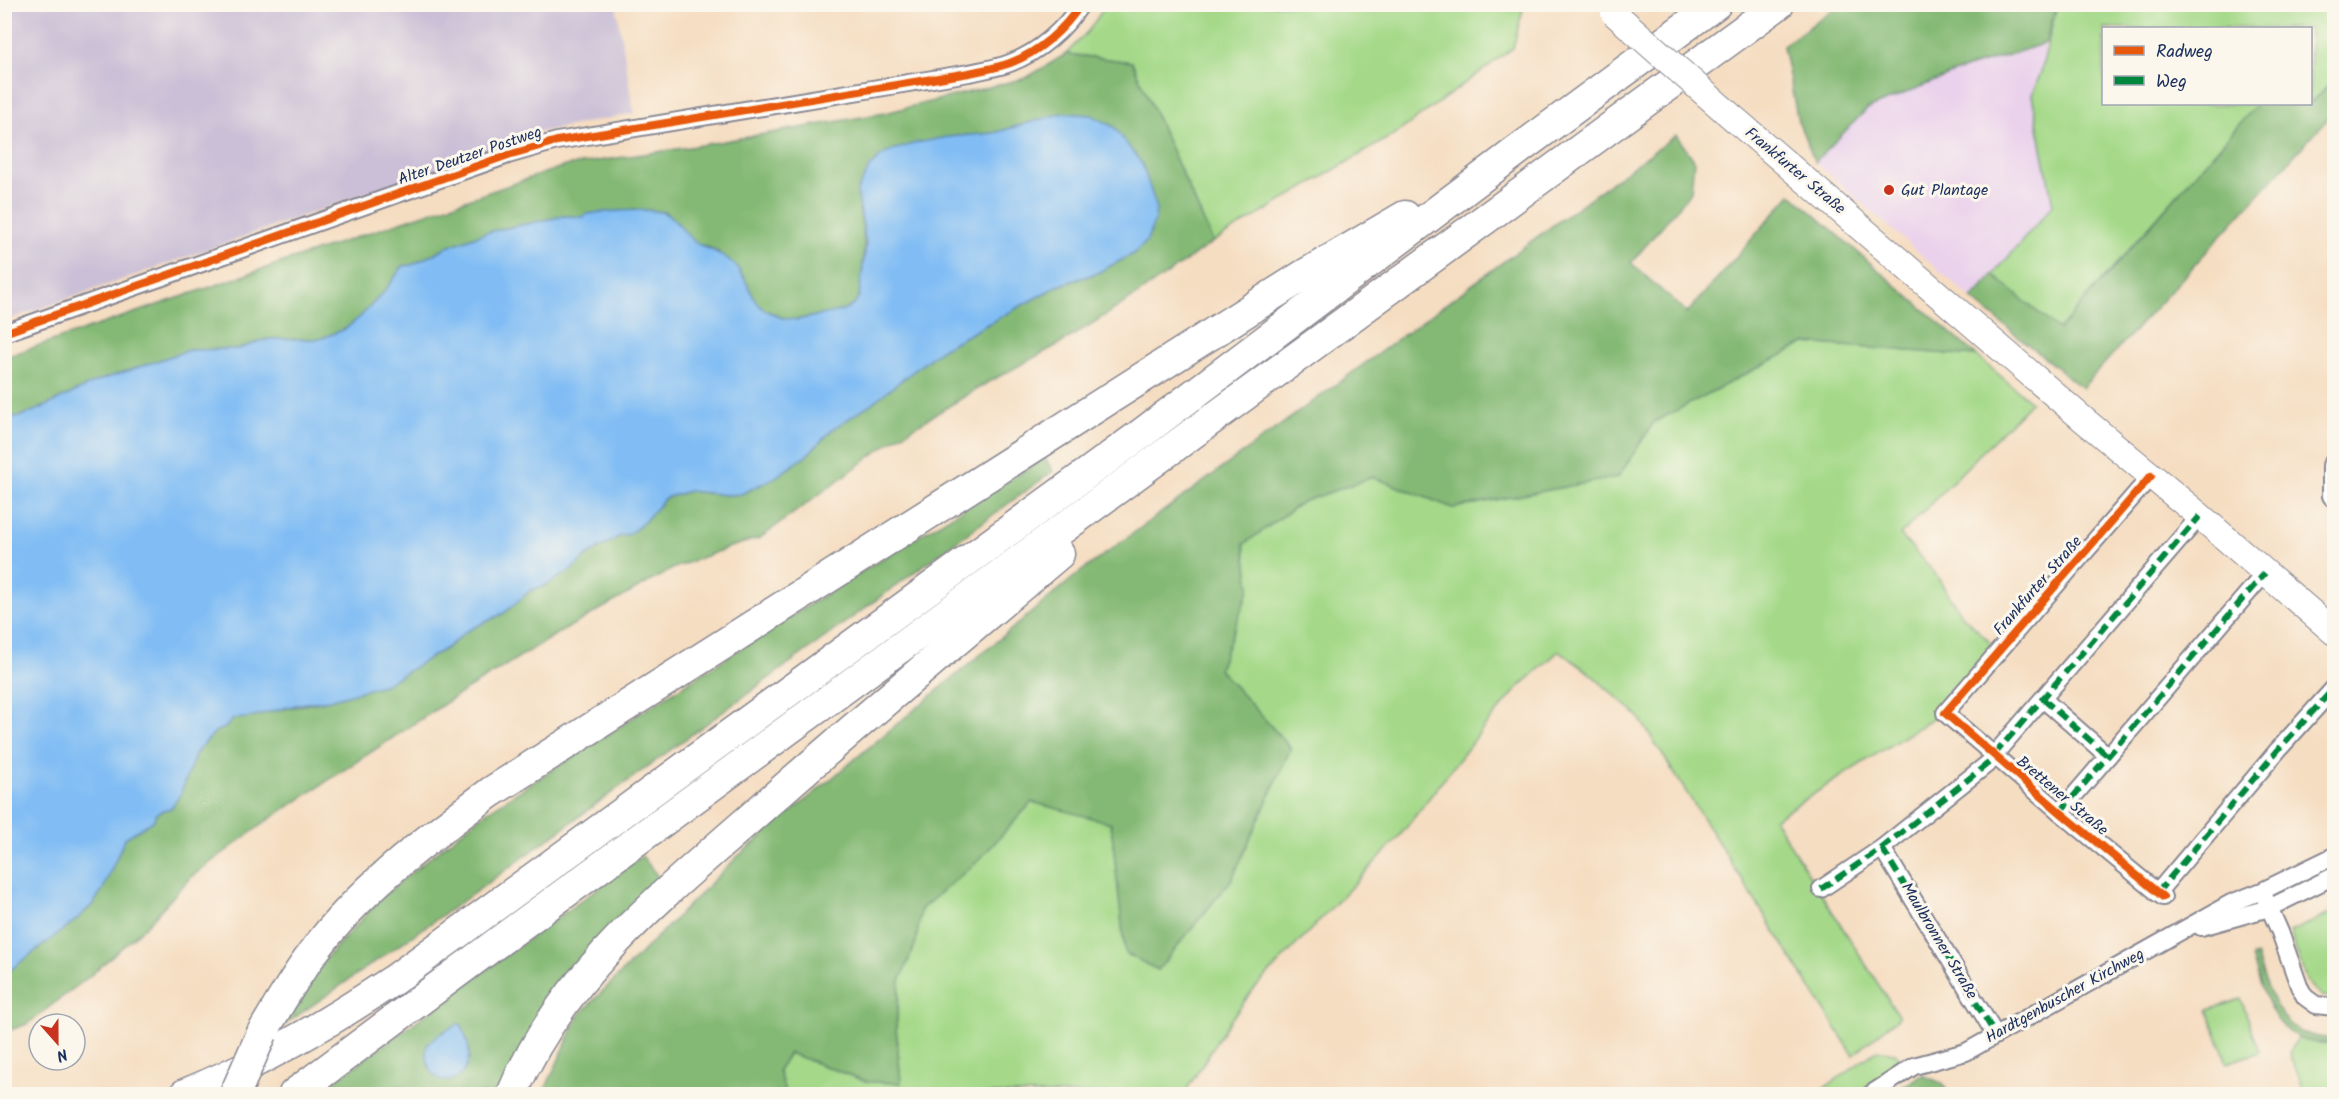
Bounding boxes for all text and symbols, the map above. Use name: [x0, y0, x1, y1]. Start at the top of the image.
legend: [2102, 27, 2312, 105]
text: Radweg: [2156, 38, 2213, 67]
text: Weg: [2156, 68, 2187, 97]
street label: Alter Deutzer Postweg: [395, 120, 545, 192]
street label: Frankfurter Straße: [1739, 121, 1851, 221]
place label: Gut Plantage: [1901, 178, 1988, 203]
marker: Gut Plantage: [1882, 183, 1896, 197]
street label: Frankfurter Straße: [1987, 530, 2089, 642]
street label: Brettener Straße: [2010, 750, 2114, 842]
street label: Maulbronner Straße: [1894, 878, 1984, 1004]
street label: Hardtgenbuscher Kirchweg: [1981, 942, 2149, 1050]
north arrow: [27, 1012, 87, 1072]
text: N: [53, 1041, 71, 1068]

